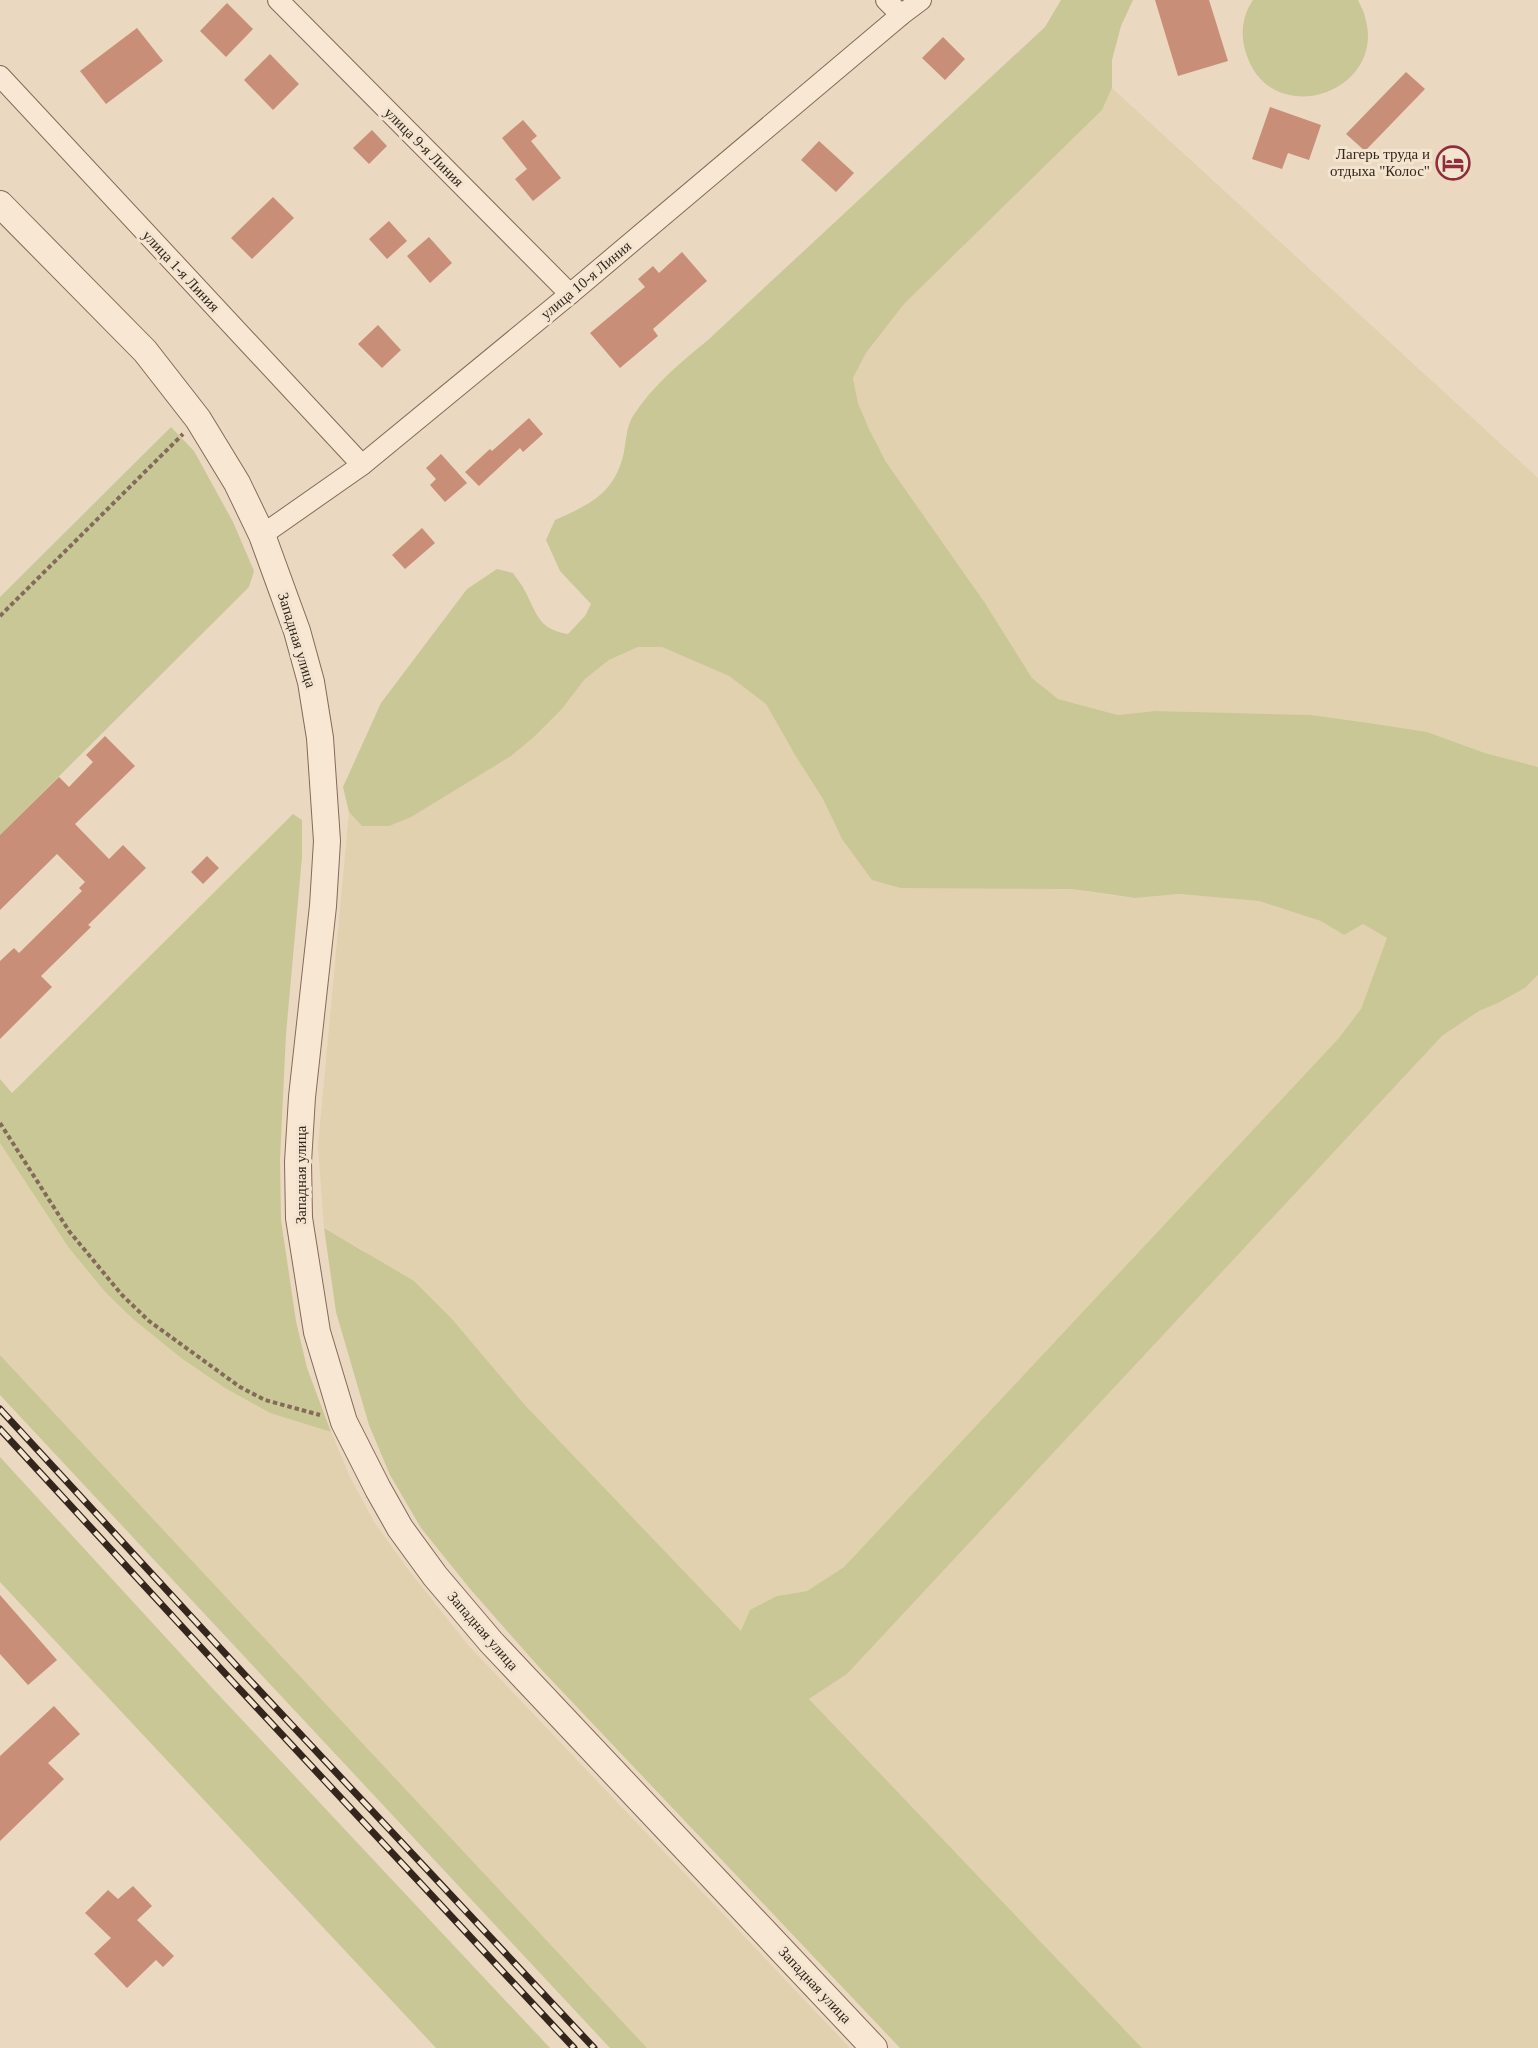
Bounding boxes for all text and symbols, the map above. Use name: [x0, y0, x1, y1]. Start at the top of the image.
street label: улица 9-я Линия: [381, 104, 467, 190]
hotel icon: Лагерь труда и отдыха "Колос": [1435, 145, 1471, 181]
place label: Лагерь труда и отдыха "Колос": [1330, 146, 1430, 179]
street label: улица 1-я Линия: [139, 227, 223, 315]
street label: улица 10-я Линия: [538, 238, 634, 322]
street label: Западная улица: [275, 590, 319, 690]
street label: Западная улица: [293, 1125, 309, 1224]
street label: Западная улица: [445, 1589, 522, 1674]
street label: Западная улица: [776, 1943, 855, 2027]

